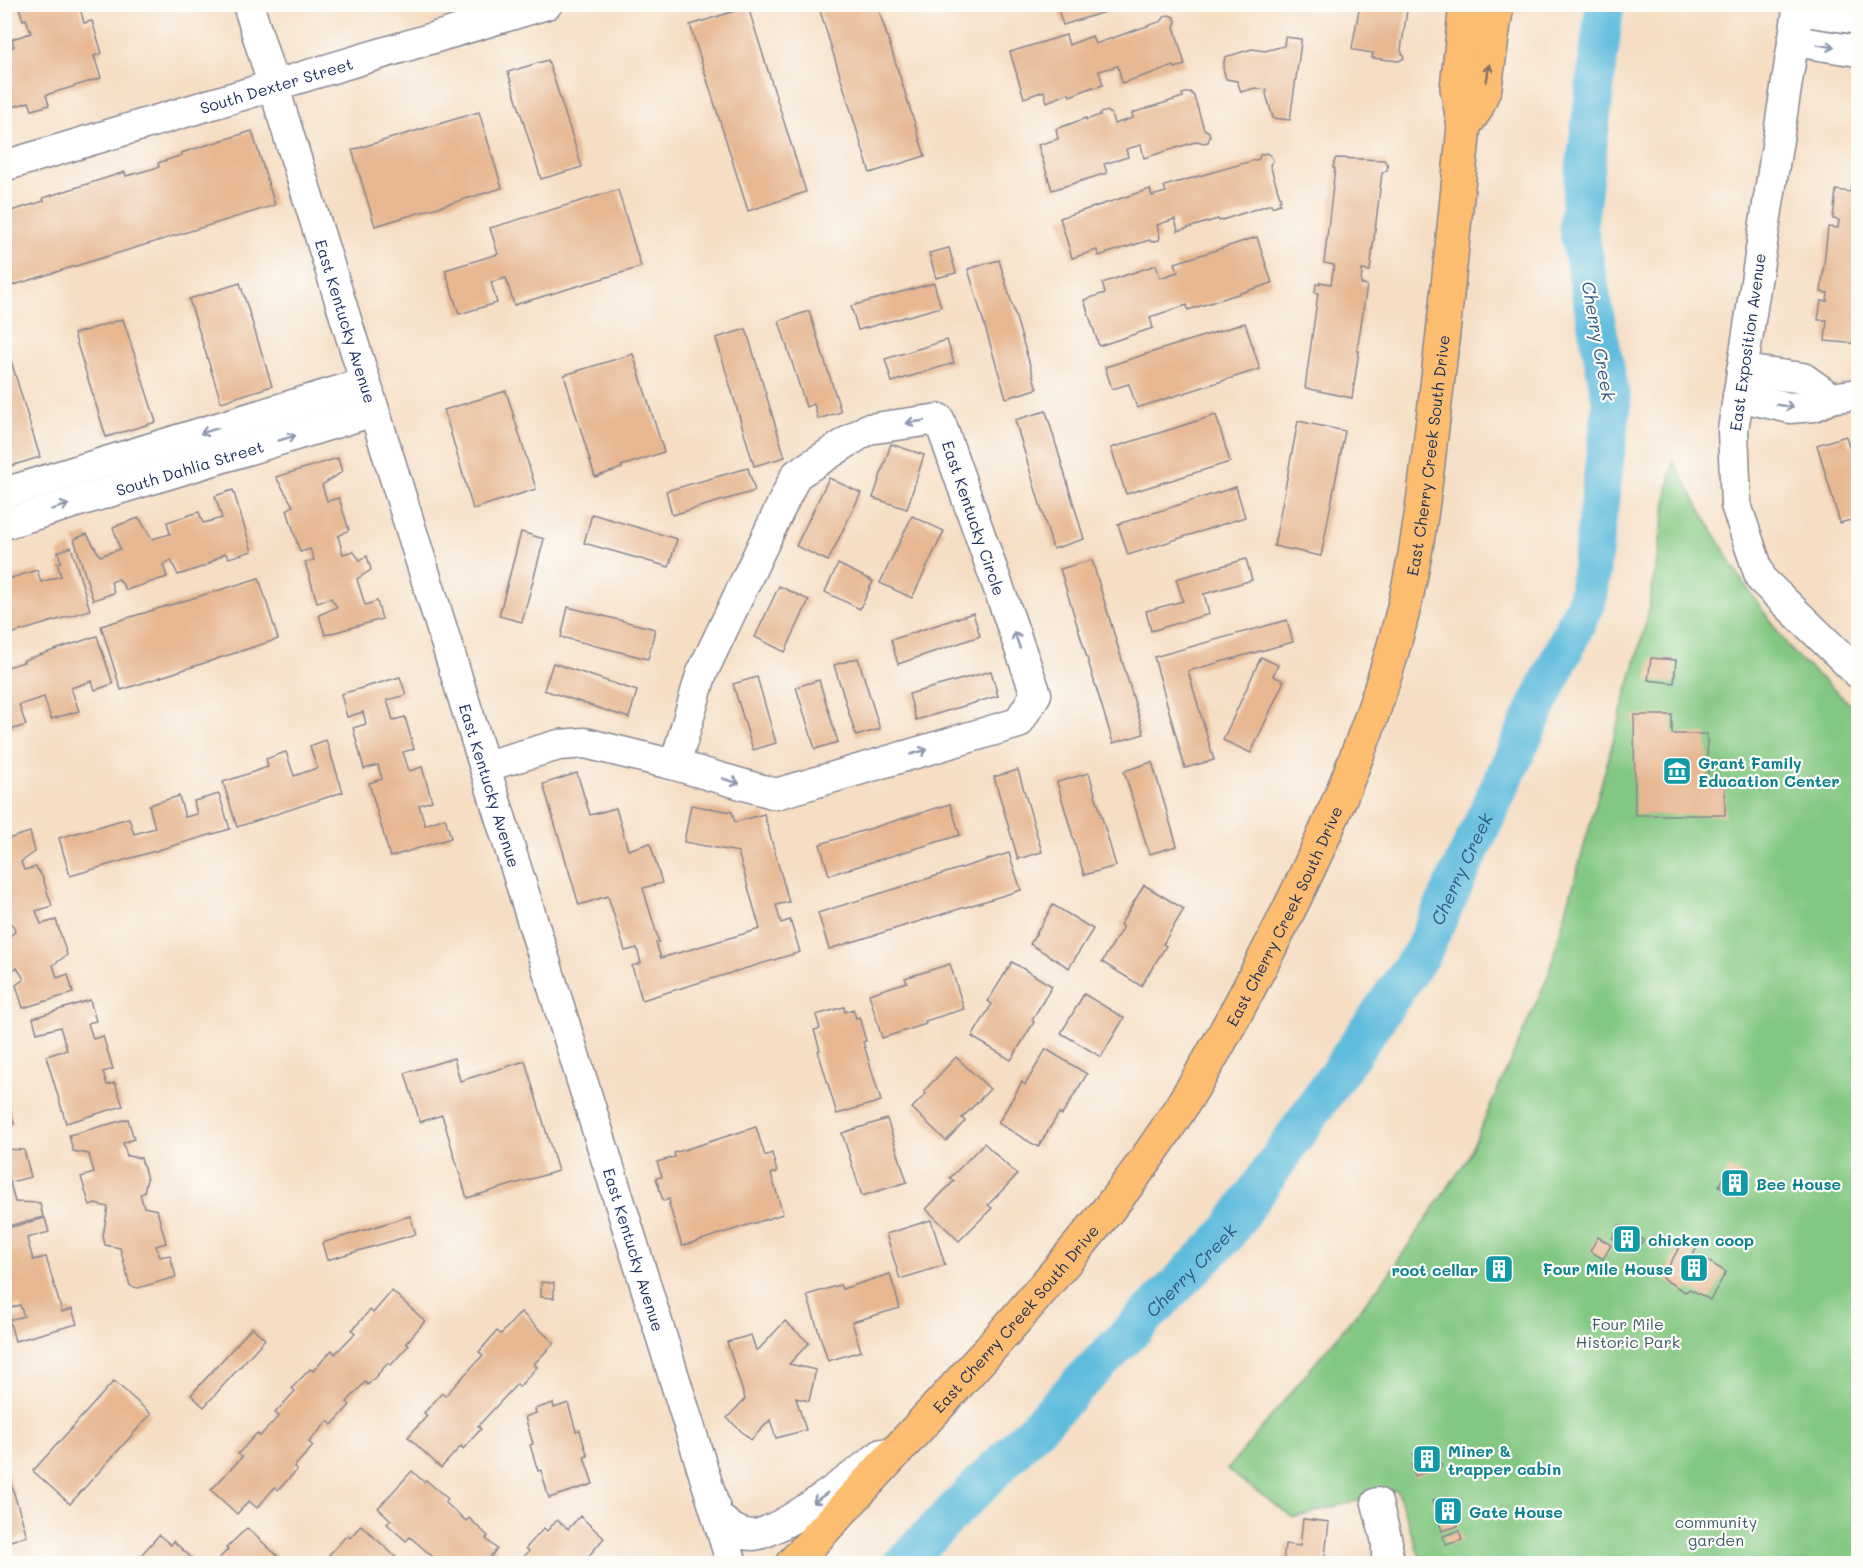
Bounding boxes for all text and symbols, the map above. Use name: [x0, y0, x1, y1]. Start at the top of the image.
one-way arrow: [1815, 41, 1835, 52]
street label: South Dexter Street: [197, 52, 355, 118]
one-way arrow: [1482, 64, 1493, 84]
street label: East Kentucky Avenue: [311, 237, 382, 405]
street label: East Exposition Avenue: [1724, 252, 1770, 432]
water label: Cherry Creek: [1577, 279, 1621, 403]
street label: East Cherry Creek South Drive: [1401, 334, 1453, 578]
one-way arrow: [1774, 400, 1794, 411]
one-way arrow: [906, 417, 926, 428]
one-way arrow: [200, 426, 219, 437]
one-way arrow: [277, 432, 296, 443]
street label: South Dahlia Street: [113, 435, 266, 500]
street label: East Kentucky Circle: [938, 438, 1010, 598]
one-way arrow: [51, 501, 70, 512]
one-way arrow: [1010, 631, 1021, 650]
street label: East Kentucky Avenue: [455, 701, 526, 870]
one-way arrow: [909, 746, 928, 757]
place label: Grant Family Education Center: [1698, 752, 1840, 791]
museum icon: Grant Family Education Center: [1661, 755, 1693, 787]
one-way arrow: [722, 776, 741, 787]
street label: East Cherry Creek South Drive: [1220, 803, 1346, 1030]
water label: Cherry Creek: [1425, 809, 1498, 929]
street label: East Kentucky Avenue: [599, 1165, 670, 1334]
building icon: Bee House: [1719, 1167, 1751, 1199]
place label: Bee House: [1756, 1173, 1841, 1194]
water label: Cherry Creek: [1140, 1219, 1242, 1322]
street label: East Cherry Creek South Drive: [927, 1220, 1103, 1417]
building icon: chicken coop: [1611, 1223, 1643, 1255]
place label: chicken coop: [1648, 1229, 1754, 1250]
building icon: Four Mile House: [1678, 1252, 1710, 1284]
building icon: root cellar: [1483, 1253, 1515, 1285]
place label: Four Mile House: [1542, 1258, 1673, 1279]
place label: root cellar: [1391, 1259, 1478, 1280]
park label: Four Mile Historic Park: [1576, 1313, 1680, 1352]
place label: Miner & trapper cabin: [1448, 1440, 1561, 1479]
building icon: Miner & trapper cabin: [1411, 1443, 1443, 1475]
one-way arrow: [812, 1492, 828, 1504]
building icon: Gate House: [1432, 1495, 1464, 1527]
place label: Gate House: [1469, 1501, 1563, 1522]
park label: community garden: [1675, 1511, 1757, 1550]

